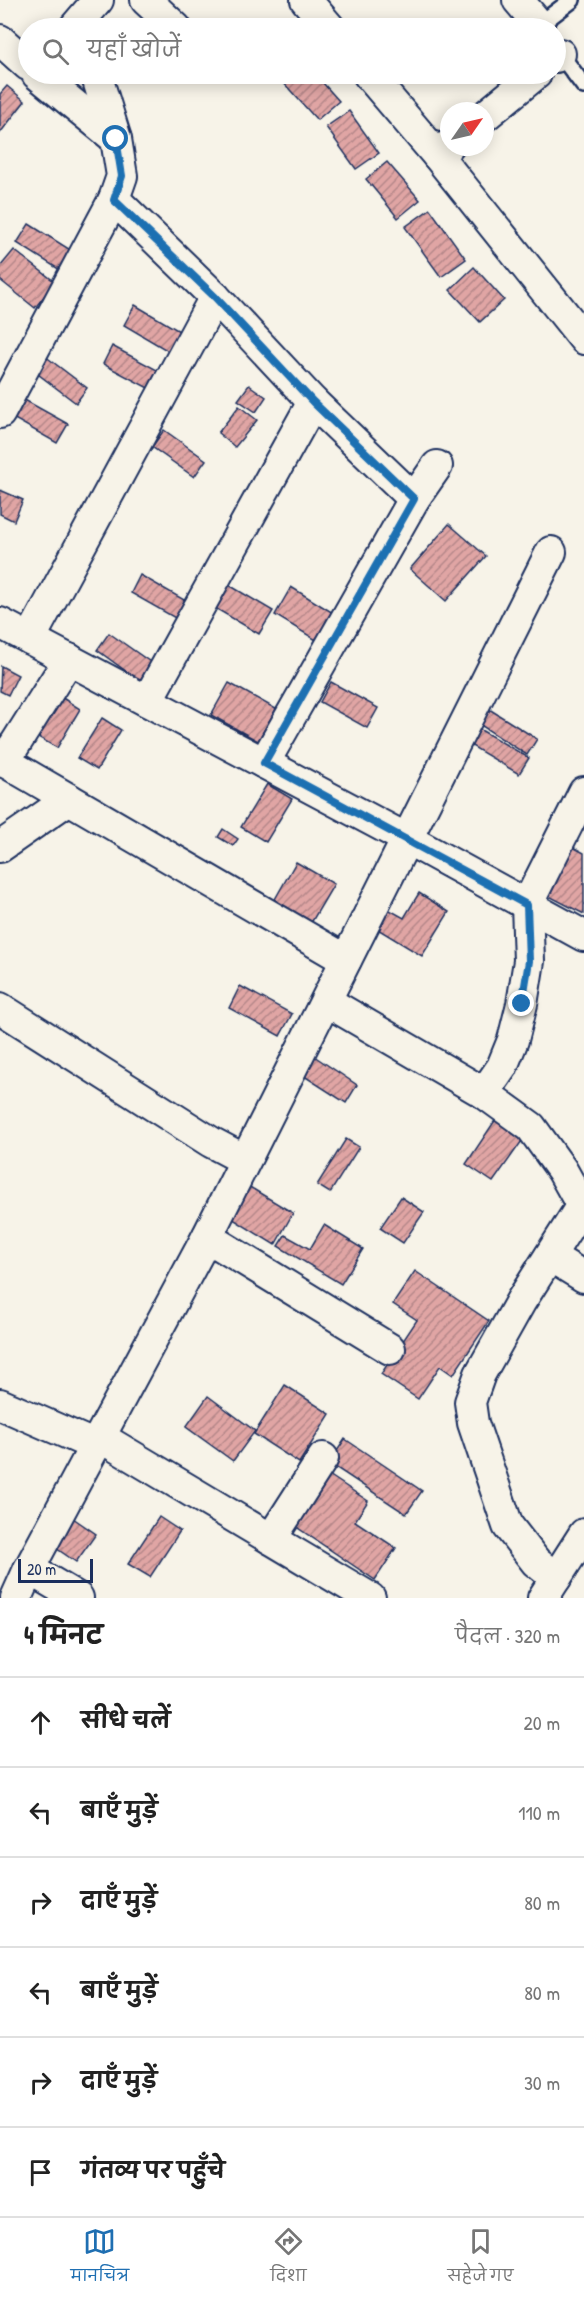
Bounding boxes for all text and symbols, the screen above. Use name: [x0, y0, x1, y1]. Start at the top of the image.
search box: [18, 18, 566, 84]
text: यहाँ खोजें: [87, 34, 181, 64]
icon: search: [39, 35, 72, 68]
north arrow: [440, 102, 494, 156]
route start: [102, 125, 128, 151]
route end: [508, 990, 534, 1016]
scale bar: [18, 1556, 93, 1584]
text: 20 m: [27, 1558, 56, 1580]
text: 4 मिनट: [24, 1617, 103, 1652]
text: पैदल · 320 m: [455, 1622, 560, 1649]
text: सीधे चलें: [81, 1705, 171, 1735]
icon: ahead: [24, 1706, 57, 1739]
text: 20 m: [523, 1709, 560, 1736]
text: बाएँ मुड़ें: [81, 1795, 158, 1825]
icon: left: [24, 1796, 57, 1829]
text: 110 m: [518, 1799, 560, 1826]
text: दाएँ मुड़ें: [81, 1885, 157, 1915]
icon: right: [24, 1886, 57, 1919]
text: 80 m: [524, 1889, 560, 1916]
text: बाएँ मुड़ें: [81, 1975, 158, 2005]
icon: left: [24, 1976, 57, 2009]
text: 80 m: [524, 1979, 560, 2006]
text: दाएँ मुड़ें: [81, 2065, 157, 2095]
icon: right: [24, 2066, 57, 2099]
text: 30 m: [524, 2069, 560, 2096]
text: गंतव्य पर पहुँचे: [81, 2155, 225, 2185]
icon: arrive: [24, 2156, 57, 2189]
tab: मानचित्र: [70, 2225, 129, 2293]
tab: दिशा: [270, 2225, 306, 2293]
tab: सहेजे गए: [447, 2225, 514, 2293]

